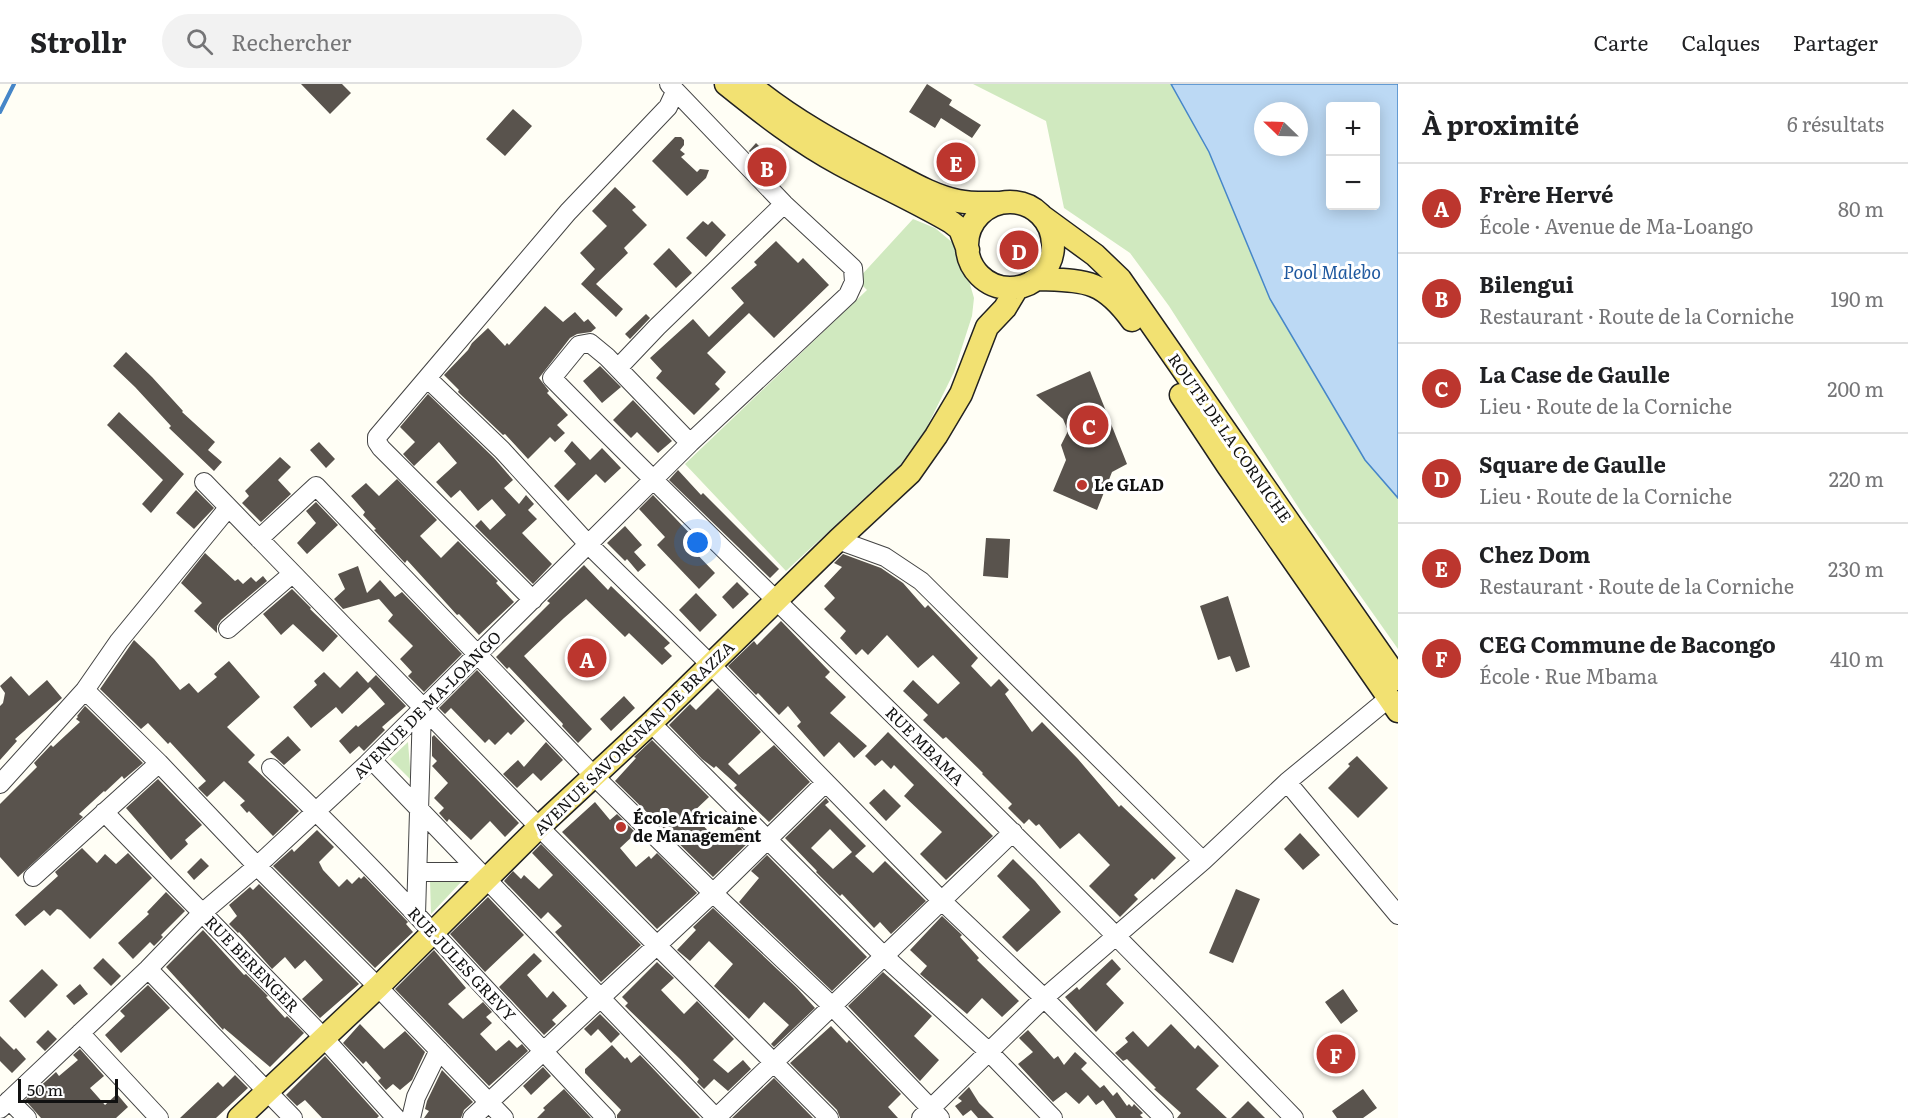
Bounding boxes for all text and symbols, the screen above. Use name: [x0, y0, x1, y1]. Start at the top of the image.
search box: [162, 14, 582, 68]
text: Strollr: [30, 20, 126, 62]
icon: search: [183, 25, 216, 58]
text: Rechercher: [231, 25, 352, 58]
text: Carte: [1594, 26, 1648, 57]
text: Calques: [1681, 26, 1760, 57]
text: Partager: [1793, 26, 1878, 57]
north arrow: [1254, 102, 1308, 156]
map controls: [1326, 102, 1380, 210]
button: +: [1326, 102, 1380, 156]
text: À proximité: [1422, 104, 1579, 143]
text: 6 résultats: [1787, 108, 1884, 138]
pin: E: [936, 140, 976, 184]
pin: B: [748, 144, 786, 190]
button: −: [1326, 156, 1380, 210]
text: Frère Hervé: [1479, 177, 1613, 210]
text: A: [1434, 193, 1449, 223]
text: 80 m: [1838, 193, 1884, 223]
text: École · Avenue de Ma-Loango: [1479, 210, 1754, 240]
pin: D: [1000, 228, 1038, 272]
water label: Pool Malebo: [1283, 258, 1381, 285]
text: Bilengui: [1479, 267, 1574, 300]
text: B: [1435, 283, 1448, 313]
text: 190 m: [1830, 283, 1884, 313]
text: Restaurant · Route de la Corniche: [1479, 300, 1794, 330]
street label: ROUTE DE LA CORNICHE: [1163, 348, 1298, 527]
text: La Case de Gaulle: [1479, 357, 1670, 390]
text: C: [1434, 373, 1449, 403]
text: 200 m: [1827, 373, 1884, 403]
text: Lieu · Route de la Corniche: [1479, 390, 1732, 420]
pin: C: [1070, 402, 1108, 448]
text: Square de Gaulle: [1479, 447, 1666, 480]
text: D: [1434, 463, 1449, 493]
text: 220 m: [1829, 463, 1884, 493]
place label: Le GLAD: [1094, 472, 1164, 496]
marker: Le GLAD: [1075, 478, 1089, 492]
text: Lieu · Route de la Corniche: [1479, 480, 1732, 510]
your location: [683, 528, 712, 557]
text: Chez Dom: [1479, 537, 1591, 570]
text: E: [1435, 553, 1448, 583]
text: 230 m: [1828, 553, 1884, 583]
text: Restaurant · Route de la Corniche: [1479, 570, 1794, 600]
street label: AVENUE DE MA-LOANGO: [347, 625, 506, 784]
text: CEG Commune de Bacongo: [1479, 627, 1776, 660]
pin: A: [568, 636, 606, 680]
street label: AVENUE SAVORGNAN DE BRAZZA: [530, 637, 738, 839]
text: F: [1435, 643, 1448, 673]
text: 410 m: [1830, 643, 1884, 673]
text: École · Rue Mbama: [1479, 660, 1658, 690]
street label: RUE MBAMA: [881, 700, 971, 790]
place label: École Africaine de Management: [633, 805, 761, 847]
marker: École Africaine de Management: [614, 820, 628, 834]
street label: RUE JULES GREVY: [403, 901, 523, 1026]
street label: RUE BERENGER: [200, 909, 306, 1017]
pin: F: [1316, 1032, 1356, 1076]
scale bar: [18, 1076, 118, 1104]
text: 50 m: [27, 1077, 63, 1101]

